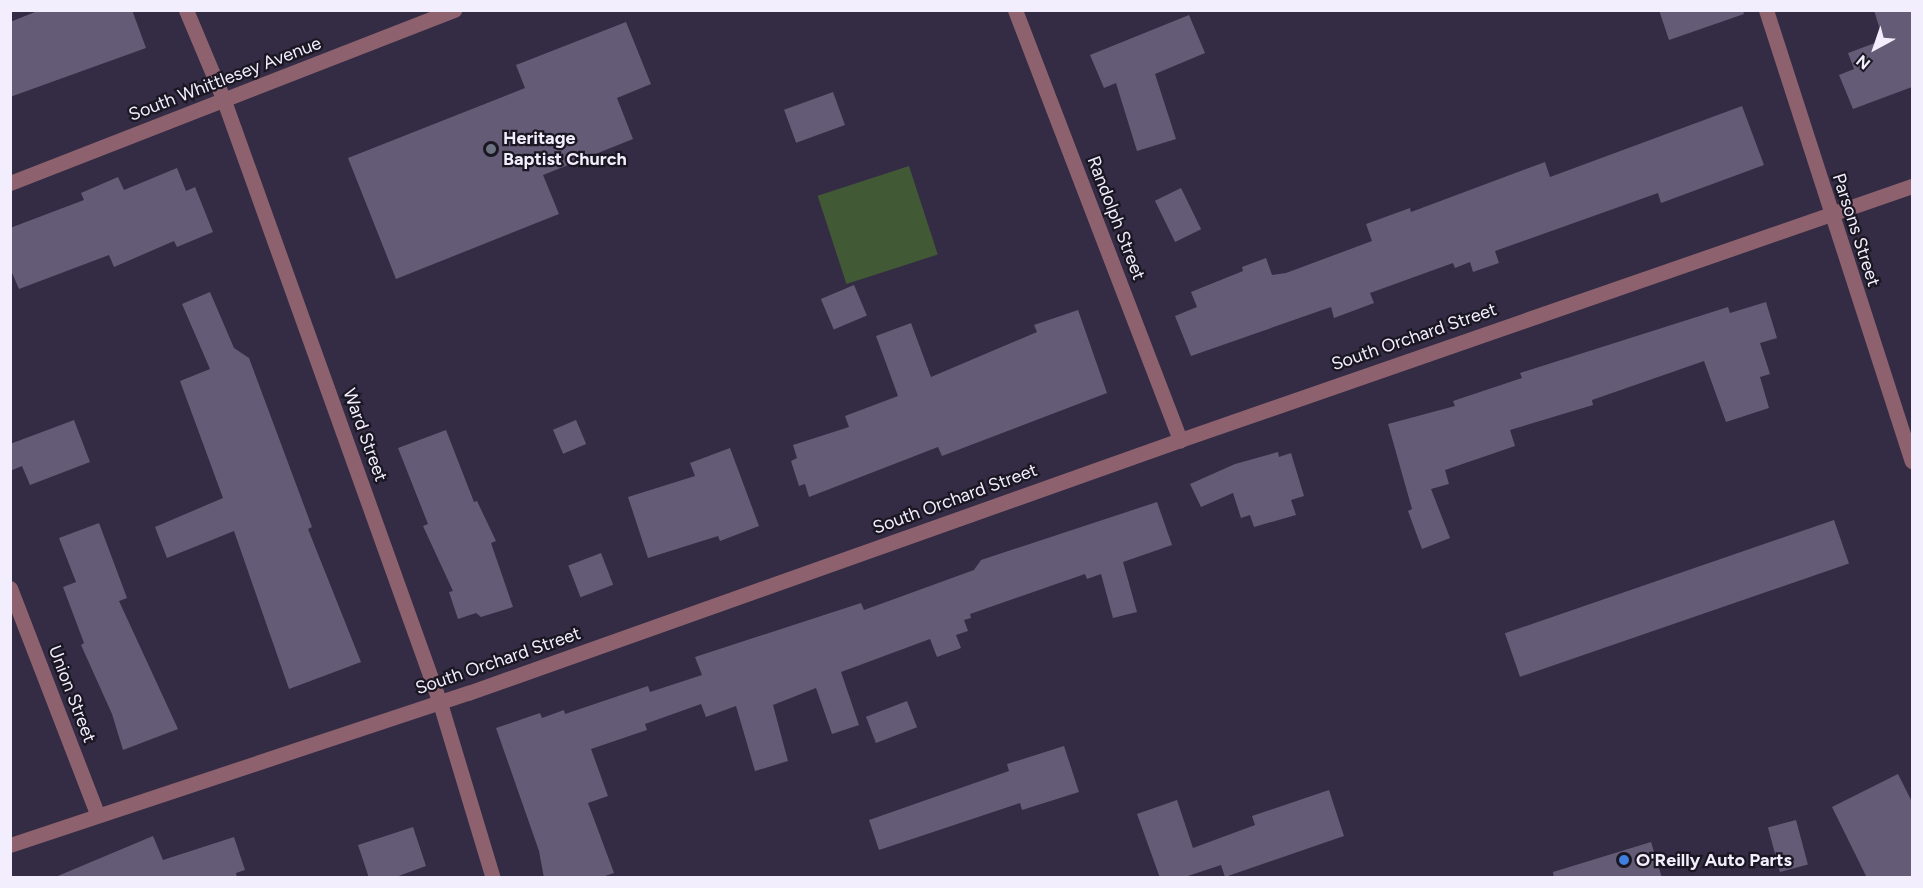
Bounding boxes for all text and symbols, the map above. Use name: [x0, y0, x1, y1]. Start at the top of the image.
north arrow: [1845, 18, 1905, 78]
street label: South Whittlesey Avenue: [126, 32, 324, 126]
text: N: [1852, 51, 1874, 73]
place label: Heritage Baptist Church: [503, 128, 627, 170]
marker: Heritage Baptist Church: [484, 142, 498, 156]
street label: Randolph Street: [1082, 153, 1150, 283]
street label: Parsons Street: [1828, 171, 1884, 289]
street label: South Orchard Street: [1329, 299, 1499, 375]
street label: Ward Street: [338, 386, 392, 484]
street label: South Orchard Street: [870, 459, 1040, 539]
street label: South Orchard Street: [413, 623, 583, 699]
street label: Union Street: [44, 642, 100, 746]
place label: O'Reilly Auto Parts: [1636, 849, 1792, 871]
marker: O'Reilly Auto Parts: [1617, 853, 1631, 867]

